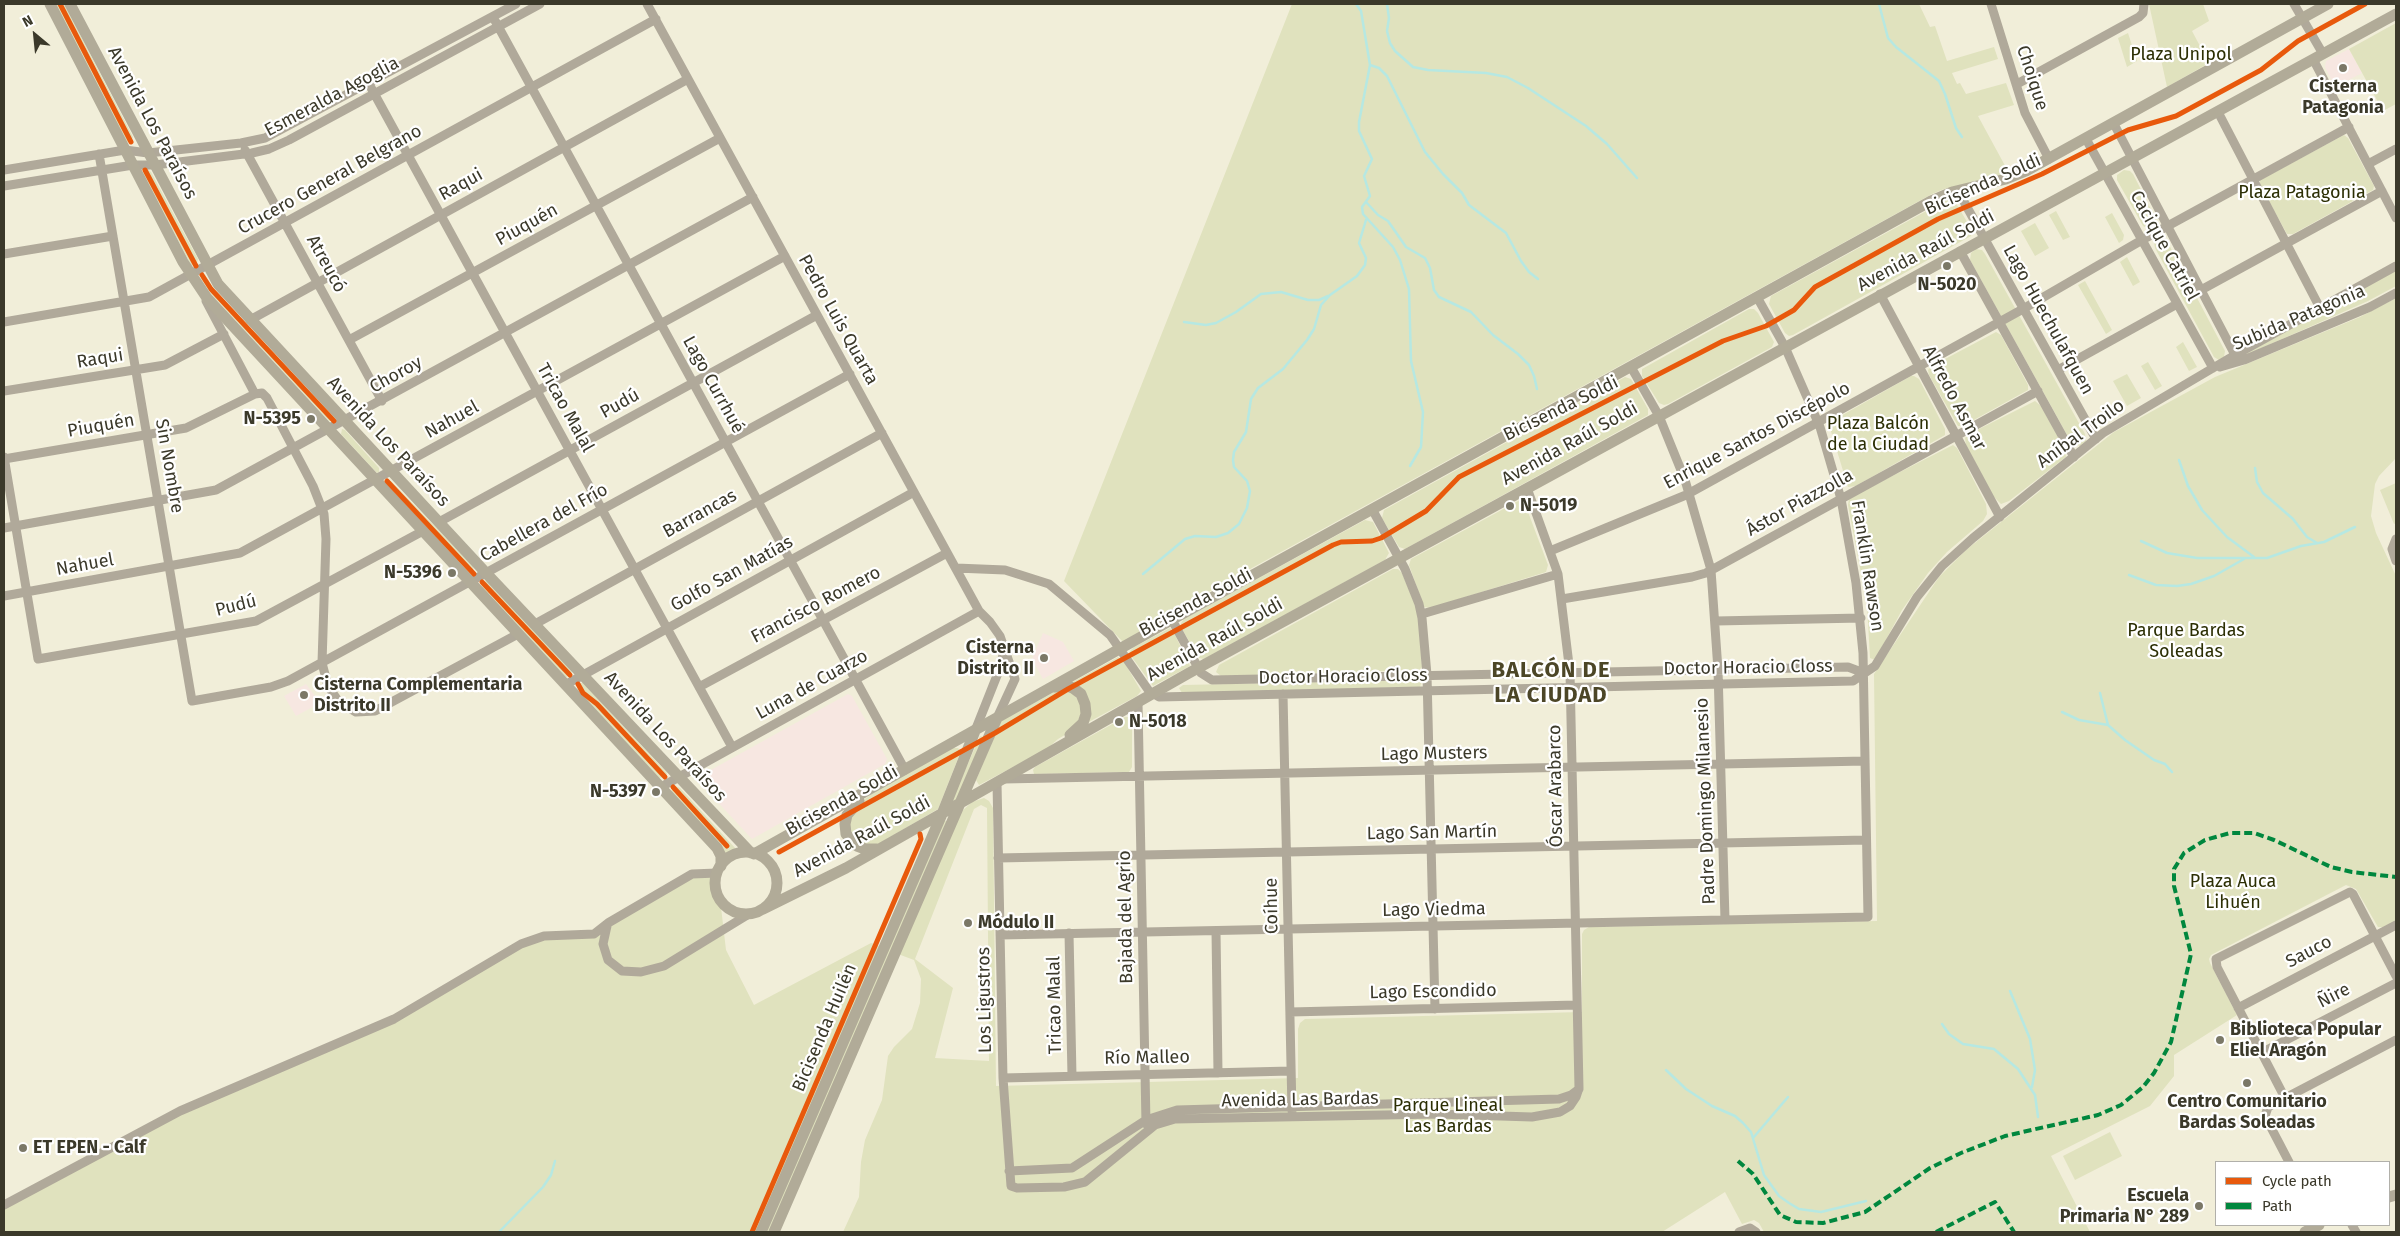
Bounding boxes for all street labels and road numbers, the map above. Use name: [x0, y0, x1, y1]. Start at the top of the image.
street label: Avenida Los Paraísos: [103, 43, 201, 203]
street label: Choique: [2011, 43, 2053, 113]
street label: Esmeralda Agoglia: [261, 52, 403, 142]
street label: Crucero General Belgrano: [234, 120, 426, 240]
street label: Bicisenda Soldi: [1921, 150, 2045, 220]
street label: Raqui: [435, 164, 487, 206]
street label: Cacique Catriel: [2125, 187, 2203, 305]
street label: Piuquén: [492, 199, 562, 251]
street label: Avenida Raúl Soldi: [1854, 206, 1998, 296]
street label: Atreucó: [301, 232, 351, 296]
street label: Lago Huechulafquen: [1998, 242, 2098, 398]
street label: Pedro Luis Quarta: [793, 251, 883, 389]
street label: Subida Patagonia: [2230, 280, 2368, 356]
street label: Lago Currhué: [677, 333, 749, 437]
street label: Alfredo Asmar: [1918, 342, 1990, 454]
street label: Raqui: [75, 345, 125, 373]
street label: Choroy: [366, 352, 426, 398]
street label: Tricao Malal: [532, 360, 598, 456]
street label: Bicisenda Soldi: [1500, 372, 1622, 446]
street label: Avenida Los Paraísos: [322, 373, 454, 511]
street label: Enrique Santos Discépolo: [1660, 378, 1854, 494]
street label: Pudú: [597, 384, 643, 424]
street label: Aníbal Troilo: [2033, 395, 2129, 473]
street label: Nahuel: [421, 396, 483, 444]
street label: Avenida Raúl Soldi: [1498, 398, 1642, 490]
street label: Piuquén: [66, 409, 136, 443]
street label: Sin Nombre: [150, 417, 188, 515]
street label: Ástor Piazzolla: [1743, 465, 1857, 541]
street label: Cabellera del Frío: [476, 479, 612, 567]
street label: Barrancas: [659, 485, 741, 543]
street label: Franklin Rawson: [1846, 499, 1888, 633]
street label: Golfo San Matías: [667, 531, 797, 617]
street label: Nahuel: [54, 549, 116, 581]
street label: Francisco Romero: [747, 562, 885, 648]
street label: Bicisenda Soldi: [1136, 564, 1256, 642]
street label: Pudú: [213, 590, 259, 622]
street label: Avenida Raúl Soldi: [1143, 594, 1287, 686]
street label: Luna de Cuarzo: [752, 645, 872, 725]
street label: Doctor Horacio Closs: [1663, 656, 1833, 680]
street label: Doctor Horacio Closs: [1258, 665, 1428, 689]
street label: Avenida Los Paraísos: [599, 668, 731, 806]
street label: Padre Domingo Milanesio: [1692, 697, 1720, 905]
street label: Óscar Arabarco: [1544, 724, 1568, 848]
street label: Lago Musters: [1380, 742, 1488, 766]
street label: Bicisenda Soldi: [782, 761, 902, 841]
street label: Avenida Raúl Soldi: [790, 792, 934, 882]
street label: Lago San Martín: [1367, 821, 1497, 845]
street label: Bajada del Agrio: [1114, 850, 1138, 984]
street label: Coíhue: [1261, 878, 1283, 934]
street label: Lago Viedma: [1382, 898, 1486, 922]
street label: Sauco: [2282, 931, 2336, 973]
street label: Los Ligustros: [973, 947, 997, 1053]
street label: Tricao Malal: [1043, 956, 1067, 1054]
street label: Bicisenda Huilén: [788, 961, 862, 1095]
street label: Ñire: [2314, 979, 2354, 1013]
street label: Lago Escondido: [1369, 980, 1497, 1004]
street label: Río Malleo: [1104, 1046, 1190, 1070]
street label: Avenida Las Bardas: [1221, 1088, 1379, 1112]

